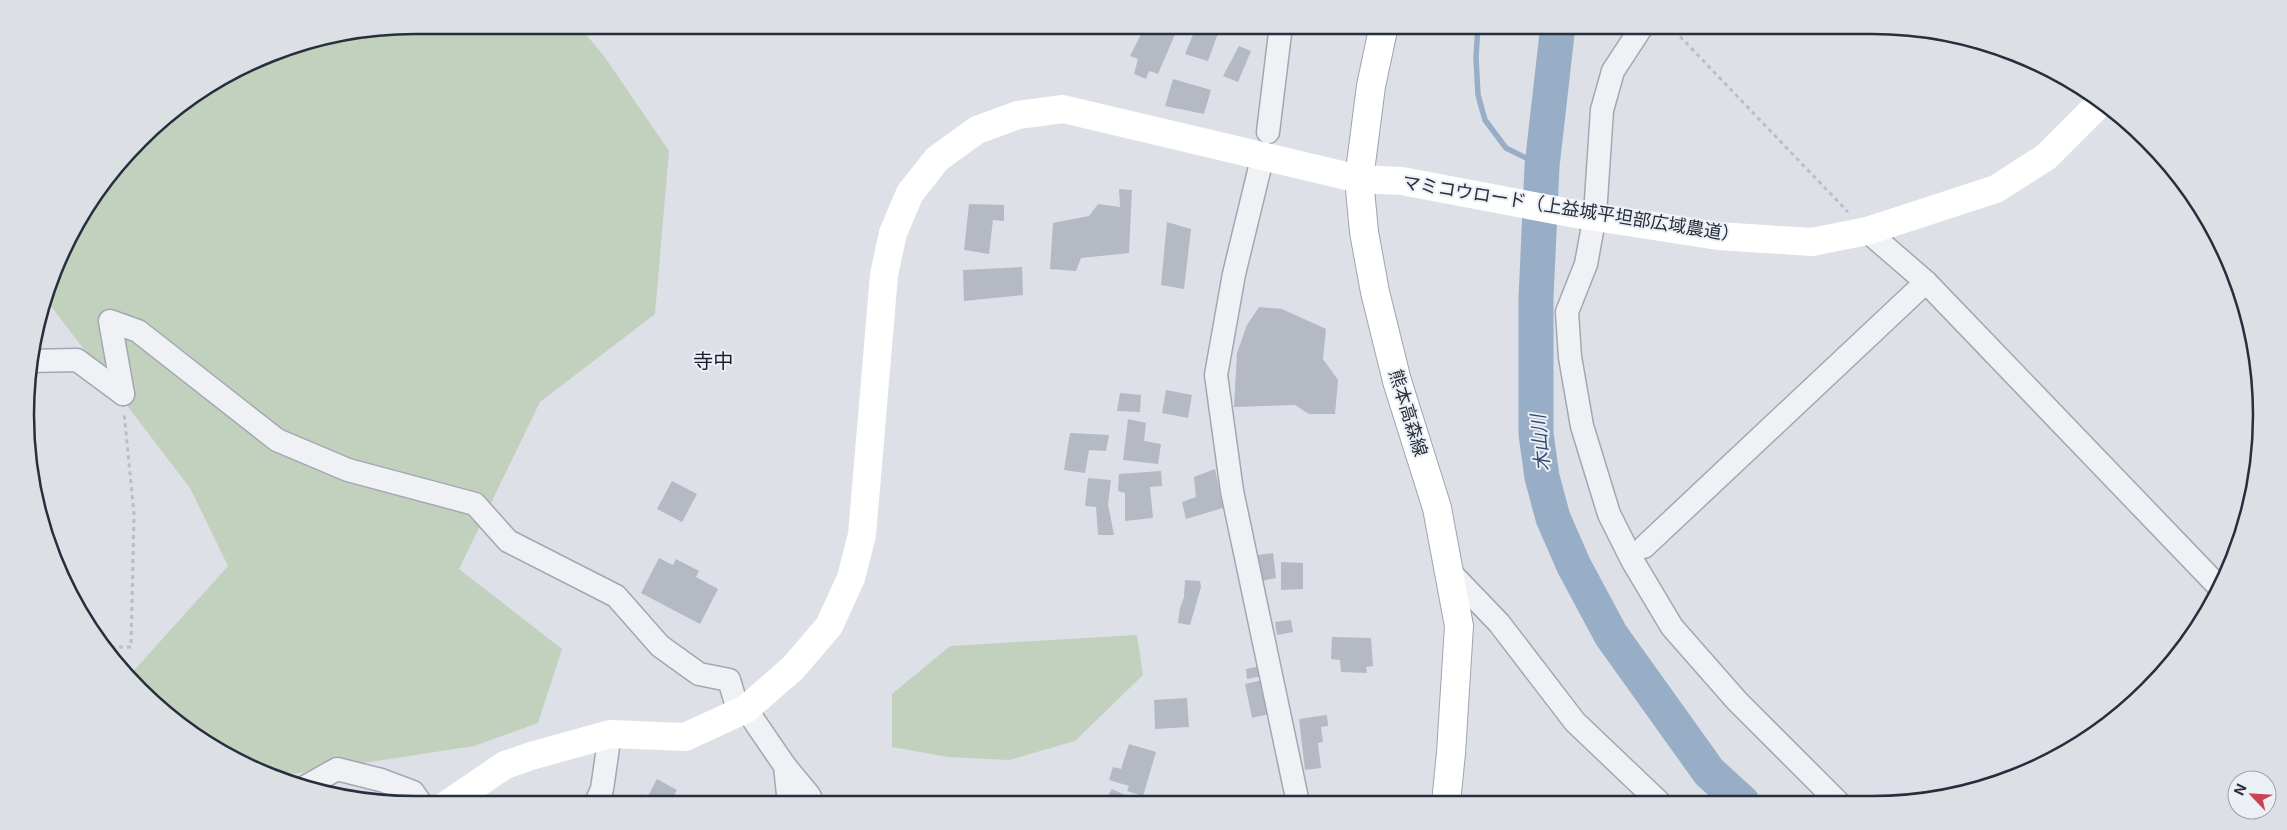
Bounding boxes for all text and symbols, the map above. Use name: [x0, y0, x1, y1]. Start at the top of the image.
street label: マミコウロード（上益城平坦部広域農道）: [1401, 171, 1741, 246]
district label: 寺中: [693, 349, 733, 373]
street label: 熊本高森線: [1385, 367, 1432, 459]
water label: 木山川: [1526, 412, 1554, 472]
north arrow: [2227, 770, 2277, 820]
text: N: [2230, 781, 2250, 798]

